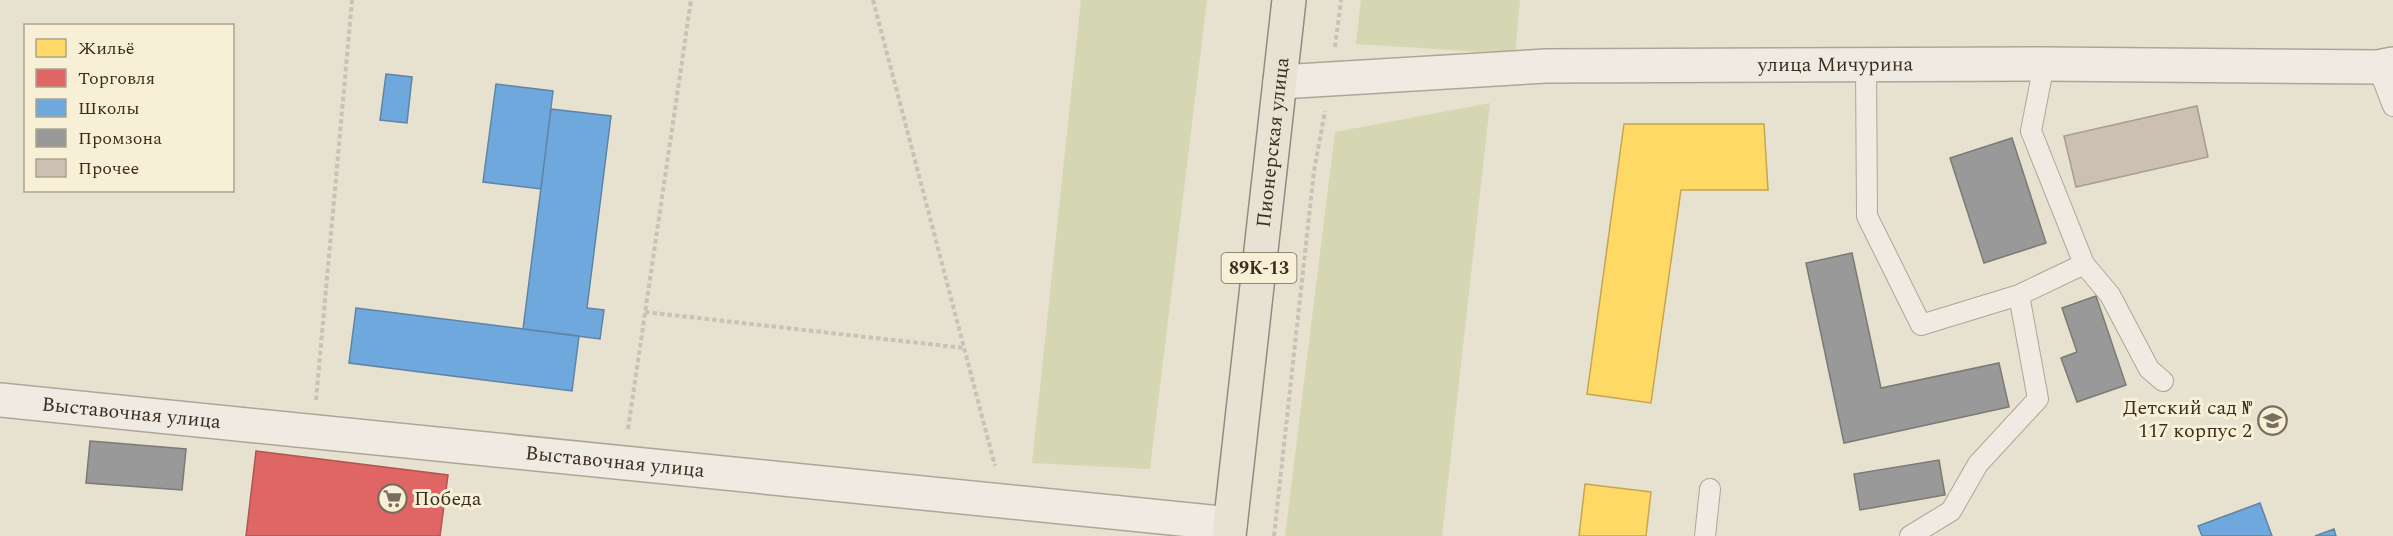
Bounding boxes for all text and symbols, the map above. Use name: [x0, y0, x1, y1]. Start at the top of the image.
legend: [24, 24, 234, 192]
text: Жильё: [78, 35, 134, 62]
street label: улица Мичурина: [1757, 50, 1914, 80]
street label: Пионерская улица: [1249, 55, 1298, 229]
text: Торговля: [78, 65, 155, 92]
text: Школы: [78, 95, 139, 122]
text: Промзона: [78, 125, 162, 152]
text: Прочее: [78, 155, 139, 182]
road number: 89К-13: [1222, 253, 1296, 283]
street label: Выставочная улица: [40, 389, 223, 437]
place label: Детский сад № 117 корпус 2: [2123, 393, 2253, 446]
school or university icon: Детский сад № 117 корпус 2: [2257, 404, 2289, 436]
street label: Выставочная улица: [524, 438, 706, 486]
supermarket icon: Победа: [377, 483, 409, 515]
place label: Победа: [414, 484, 482, 514]

